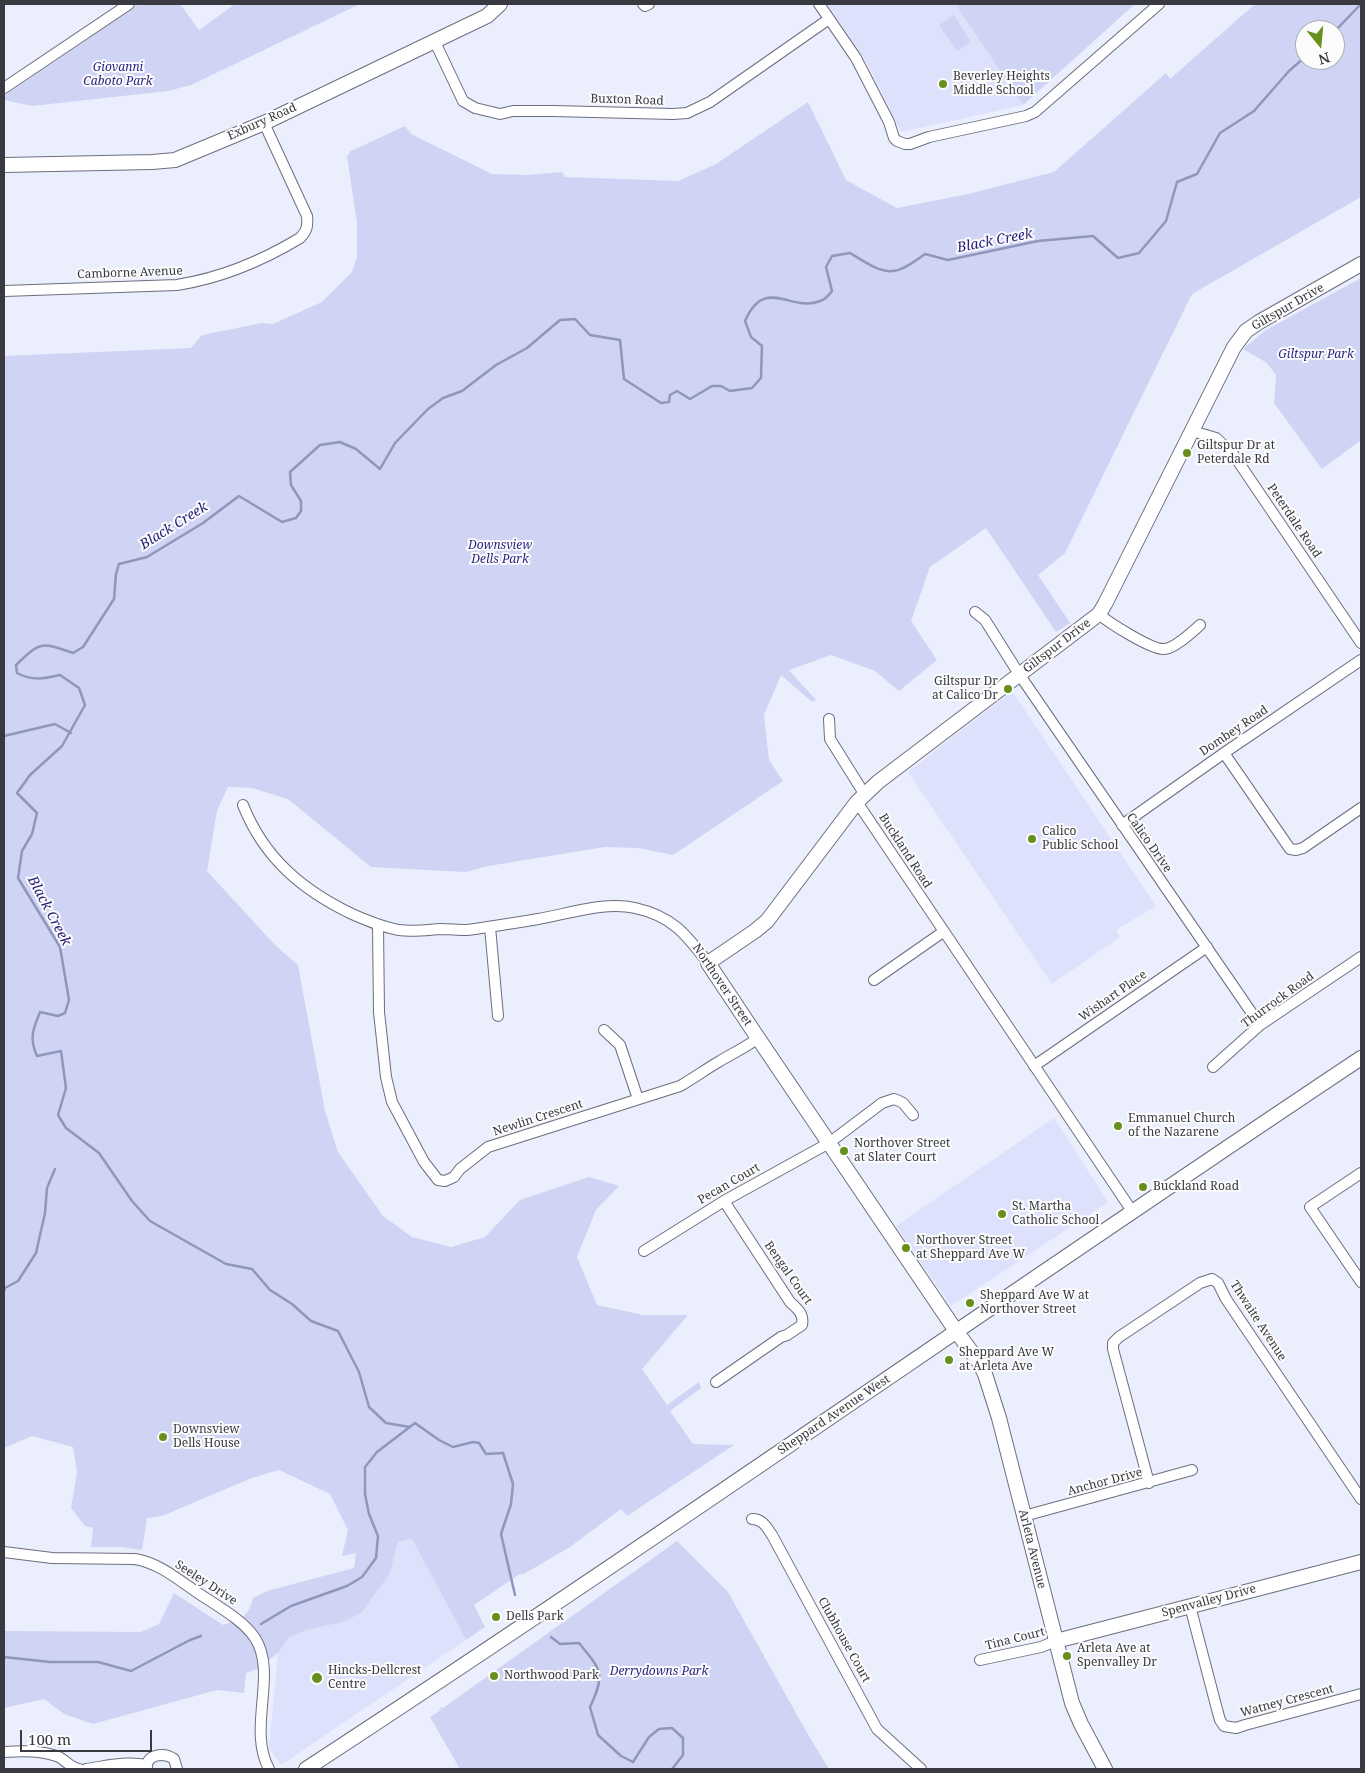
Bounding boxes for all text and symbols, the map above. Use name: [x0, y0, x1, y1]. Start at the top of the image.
north arrow: [1295, 20, 1345, 70]
text: N: [1316, 48, 1332, 70]
park label: Giovanni Caboto Park: [83, 61, 153, 89]
place label: Beverley Heights Middle School: [953, 70, 1050, 98]
marker: Beverley Heights Middle School: [937, 78, 949, 90]
street label: Buxton Road: [590, 92, 664, 108]
street label: Exbury Road: [225, 100, 299, 144]
water label: Black Creek: [956, 225, 1034, 257]
street label: Camborne Avenue: [77, 264, 183, 282]
street label: Giltspur Drive: [1249, 280, 1327, 334]
park label: Giltspur Park: [1278, 348, 1354, 362]
place label: Giltspur Dr at Peterdale Rd: [1197, 439, 1275, 467]
marker: Giltspur Dr at Peterdale Rd: [1181, 447, 1193, 459]
street label: Peterdale Road: [1264, 481, 1324, 561]
water label: Black Creek: [137, 499, 211, 553]
park label: Downsview Dells Park: [468, 539, 532, 567]
street label: Giltspur Drive: [1020, 616, 1094, 676]
place label: Giltspur Dr at Calico Dr: [932, 675, 998, 703]
marker: Giltspur Dr at Calico Dr: [1002, 683, 1014, 695]
street label: Dombey Road: [1197, 703, 1271, 759]
street label: Buckland Road: [876, 811, 934, 891]
street label: Calico Drive: [1123, 811, 1175, 875]
place label: Calico Public School: [1042, 825, 1118, 853]
marker: Calico Public School: [1026, 833, 1038, 845]
water label: Black Creek: [24, 873, 74, 949]
street label: Northover Street: [689, 941, 755, 1029]
street label: Wishart Place: [1076, 967, 1150, 1025]
street label: Thurrock Road: [1239, 969, 1317, 1031]
street label: Newlin Crescent: [491, 1097, 585, 1139]
place label: Emmanuel Church of the Nazarene: [1128, 1112, 1235, 1140]
marker: Emmanuel Church of the Nazarene: [1112, 1120, 1124, 1132]
place label: Northover Street at Slater Court: [854, 1137, 950, 1165]
marker: Northover Street at Slater Court: [838, 1145, 850, 1157]
street label: Pecan Court: [696, 1161, 762, 1207]
place label: Buckland Road: [1153, 1180, 1239, 1194]
marker: Buckland Road: [1137, 1181, 1149, 1193]
place label: St. Martha Catholic School: [1012, 1200, 1099, 1228]
marker: St. Martha Catholic School: [996, 1208, 1008, 1220]
place label: Northover Street at Sheppard Ave W: [916, 1234, 1025, 1262]
street label: Bengal Court: [761, 1239, 815, 1307]
marker: Northover Street at Sheppard Ave W: [900, 1242, 912, 1254]
street label: Thwaite Avenue: [1227, 1278, 1289, 1364]
place label: Sheppard Ave W at Northover Street: [980, 1289, 1089, 1317]
marker: Sheppard Ave W at Northover Street: [964, 1297, 976, 1309]
place label: Sheppard Ave W at Arleta Ave: [959, 1346, 1054, 1374]
marker: Sheppard Ave W at Arleta Ave: [943, 1354, 955, 1366]
street label: Sheppard Avenue West: [775, 1372, 893, 1458]
place label: Downsview Dells House: [173, 1423, 240, 1451]
marker: Downsview Dells House: [157, 1431, 169, 1443]
street label: Anchor Drive: [1066, 1465, 1144, 1499]
street label: Arleta Avenue: [1015, 1508, 1049, 1590]
street label: Seeley Drive: [172, 1558, 240, 1608]
street label: Spenvalley Drive: [1160, 1581, 1258, 1621]
street label: Clubhouse Court: [815, 1595, 873, 1685]
place label: Dells Park: [506, 1610, 564, 1624]
marker: Dells Park: [490, 1611, 502, 1623]
street label: Tina Court: [984, 1625, 1046, 1653]
place label: Arleta Ave at Spenvalley Dr: [1077, 1642, 1157, 1670]
marker: Arleta Ave at Spenvalley Dr: [1061, 1650, 1073, 1662]
place label: Hincks-Dellcrest Centre: [328, 1664, 421, 1692]
park label: Derrydowns Park: [610, 1665, 708, 1679]
place label: Northwood Park: [504, 1669, 599, 1683]
marker: Northwood Park: [488, 1670, 500, 1682]
marker: Hincks-Dellcrest Centre: [310, 1671, 324, 1685]
street label: Watney Crescent: [1239, 1682, 1335, 1720]
scale bar: [22, 1720, 155, 1752]
text: 100 m: [28, 1729, 71, 1749]

